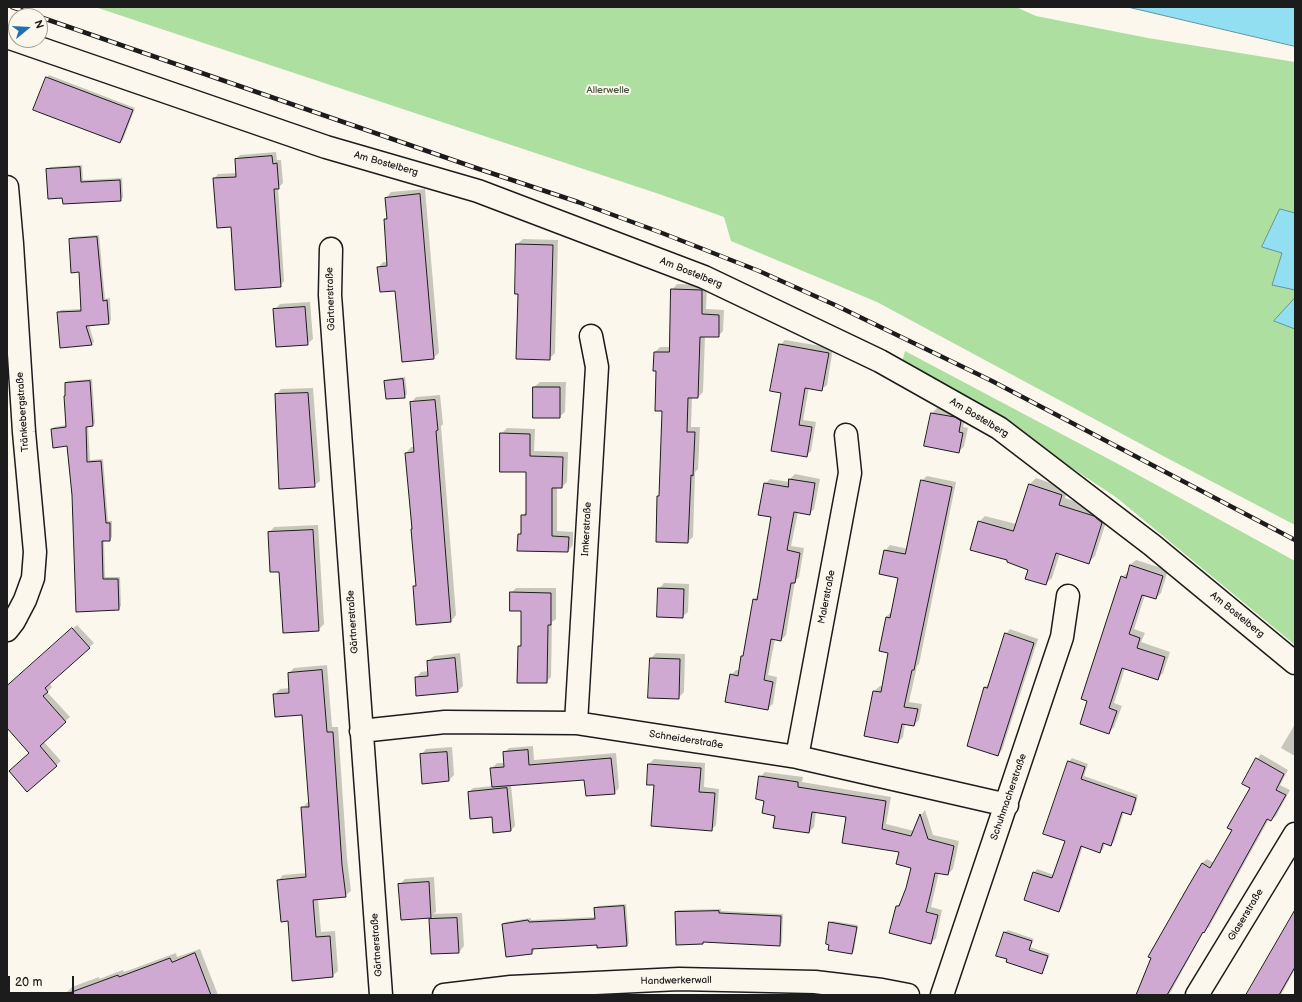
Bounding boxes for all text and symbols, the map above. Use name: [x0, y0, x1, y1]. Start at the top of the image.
north arrow: [8, 8, 48, 48]
text: N: [31, 18, 46, 30]
park label: Allerwelle: [587, 84, 629, 96]
street label: Am Bostelberg: [353, 149, 419, 179]
street label: Am Bostelberg: [658, 255, 724, 291]
street label: Gärtnerstraße: [324, 267, 338, 331]
street label: Tränkebergstraße: [14, 372, 32, 452]
street label: Am Bostelberg: [948, 396, 1010, 440]
street label: Imkerstraße: [580, 502, 594, 556]
street label: Malerstraße: [816, 569, 838, 625]
street label: Am Bostelberg: [1207, 589, 1267, 641]
street label: Gärtnerstraße: [345, 590, 361, 654]
street label: Schneiderstraße: [648, 728, 724, 752]
street label: Schuhmacherstraße: [989, 752, 1029, 842]
street label: Glaserstraße: [1226, 887, 1266, 943]
street label: Gärtnerstraße: [369, 913, 385, 977]
scale bar: [10, 968, 76, 994]
street label: Handwerkerwall: [640, 974, 712, 988]
text: 20 m: [15, 975, 42, 990]

